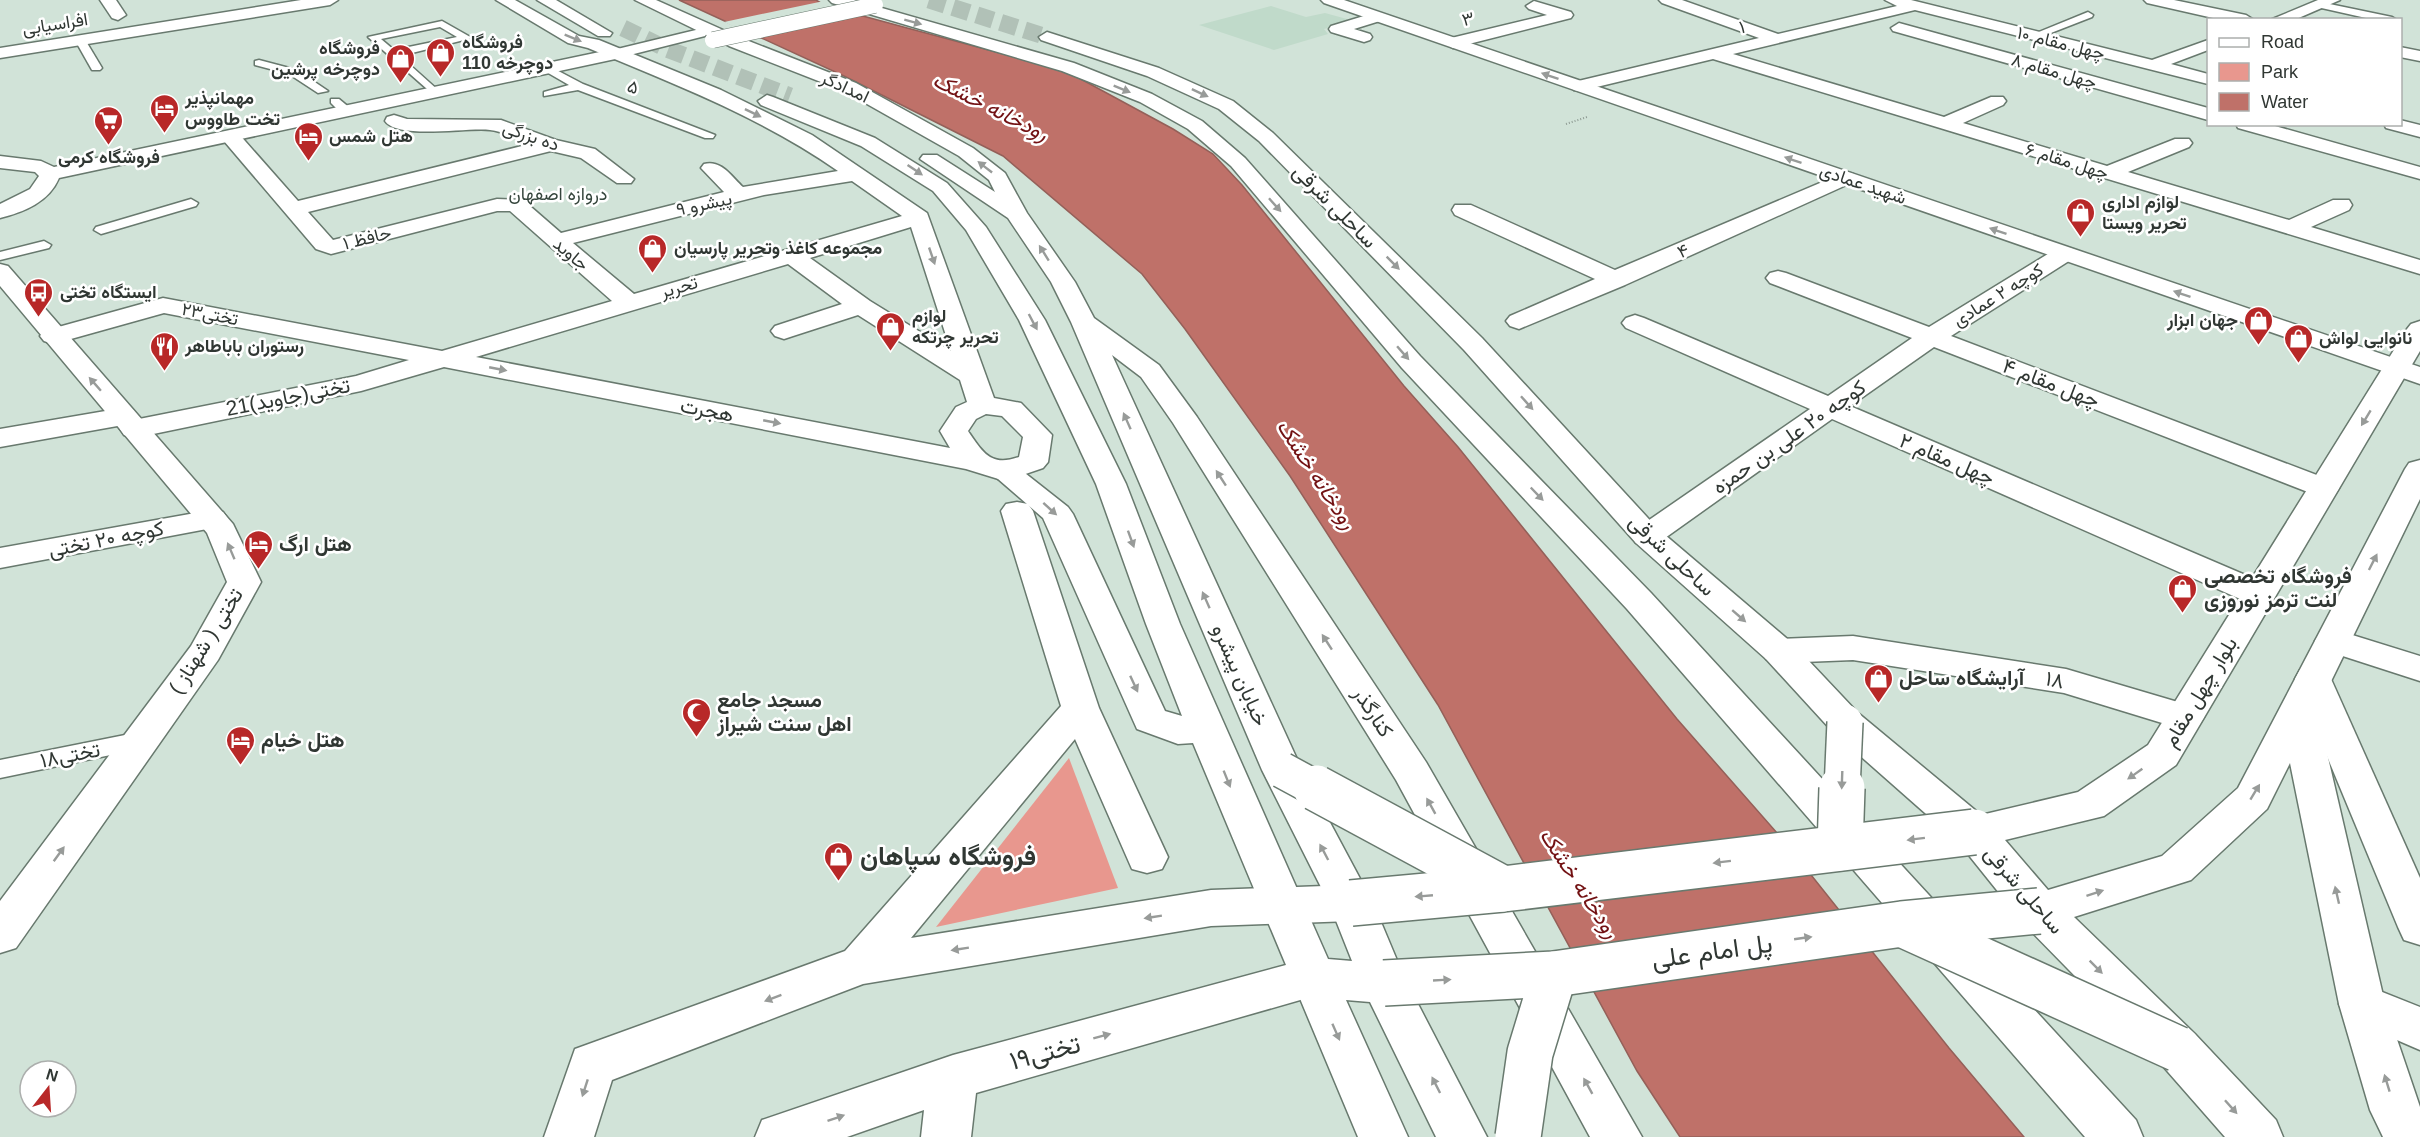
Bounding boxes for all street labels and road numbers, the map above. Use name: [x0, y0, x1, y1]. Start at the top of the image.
street label: ۳: [1460, 8, 1476, 30]
street label: افراسیابی: [21, 9, 90, 40]
street label: ۱: [1737, 17, 1747, 37]
street label: چهل مقام ۱۰: [2015, 22, 2107, 66]
street label: چهل مقام ۸: [2009, 49, 2099, 95]
street label: امدادگر: [816, 67, 872, 108]
street label: ۵: [624, 76, 642, 98]
street label: ده بزرگی: [500, 117, 562, 156]
street label: چهل مقام ۶: [2022, 139, 2111, 185]
street label: ساحلی شرقی: [1287, 159, 1382, 254]
street label: شهید عمادی: [1817, 160, 1909, 209]
street label: پیشرو ۹: [674, 188, 734, 222]
street label: حافظ ۱: [341, 222, 393, 254]
street label: جاوید: [549, 233, 593, 275]
street label: ۴: [1674, 240, 1692, 262]
street label: کوچه ۲ عمادی: [1949, 259, 2048, 332]
street label: تحریر: [657, 272, 700, 303]
street label: تختی۲۳: [180, 299, 240, 330]
street label: چهل مقام ۴: [1998, 354, 2103, 414]
street label: 21تختی(جاوید): [224, 373, 352, 422]
street label: کوچه ۲۰ علی بن حمزه: [1708, 375, 1871, 501]
street label: هجرت: [678, 393, 736, 428]
street label: چهل مقام ۲: [1895, 428, 1998, 492]
street label: ساحلی شرقی: [1623, 509, 1720, 602]
street label: کوچه ۲۰ تختی: [46, 516, 166, 564]
street label: تختی ( شهناز ): [164, 584, 249, 699]
street label: خیابان پیشرو: [1205, 620, 1273, 730]
street label: بلوار چهل مقام: [2158, 633, 2244, 752]
street label: ۱۸: [2044, 666, 2066, 693]
street label: کنارگذر: [1347, 682, 1398, 742]
street label: تختی۱۸: [38, 737, 102, 773]
street label: ساحلی شرقی: [1979, 841, 2069, 940]
street label: پل امام علی: [1650, 928, 1775, 977]
street label: تختی۱۹: [1006, 1028, 1084, 1077]

